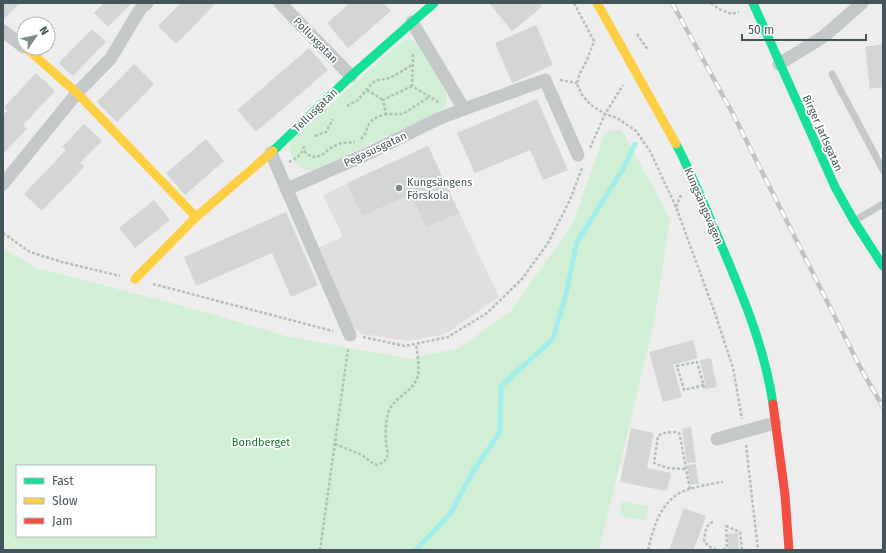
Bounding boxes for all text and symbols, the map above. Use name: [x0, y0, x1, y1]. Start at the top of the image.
street label: Polluxgatan: [291, 15, 341, 66]
north arrow: [16, 16, 56, 56]
scale bar: [742, 16, 866, 42]
text: 50 m: [748, 23, 774, 37]
text: N: [36, 24, 51, 37]
street label: Tellusgatan: [290, 86, 340, 135]
street label: Birger Jarlsgatan: [800, 93, 845, 173]
street label: Pegasusgatan: [342, 129, 409, 170]
street label: Kungsängsvägen: [682, 166, 726, 246]
place label: Kungsängens Förskola: [407, 176, 472, 202]
marker: Kungsängens Förskola: [394, 183, 404, 193]
park label: Bondberget: [232, 436, 290, 449]
legend: [16, 465, 156, 537]
text: Fast: [52, 474, 74, 488]
text: Slow: [52, 494, 78, 508]
text: Jam: [52, 514, 72, 528]

